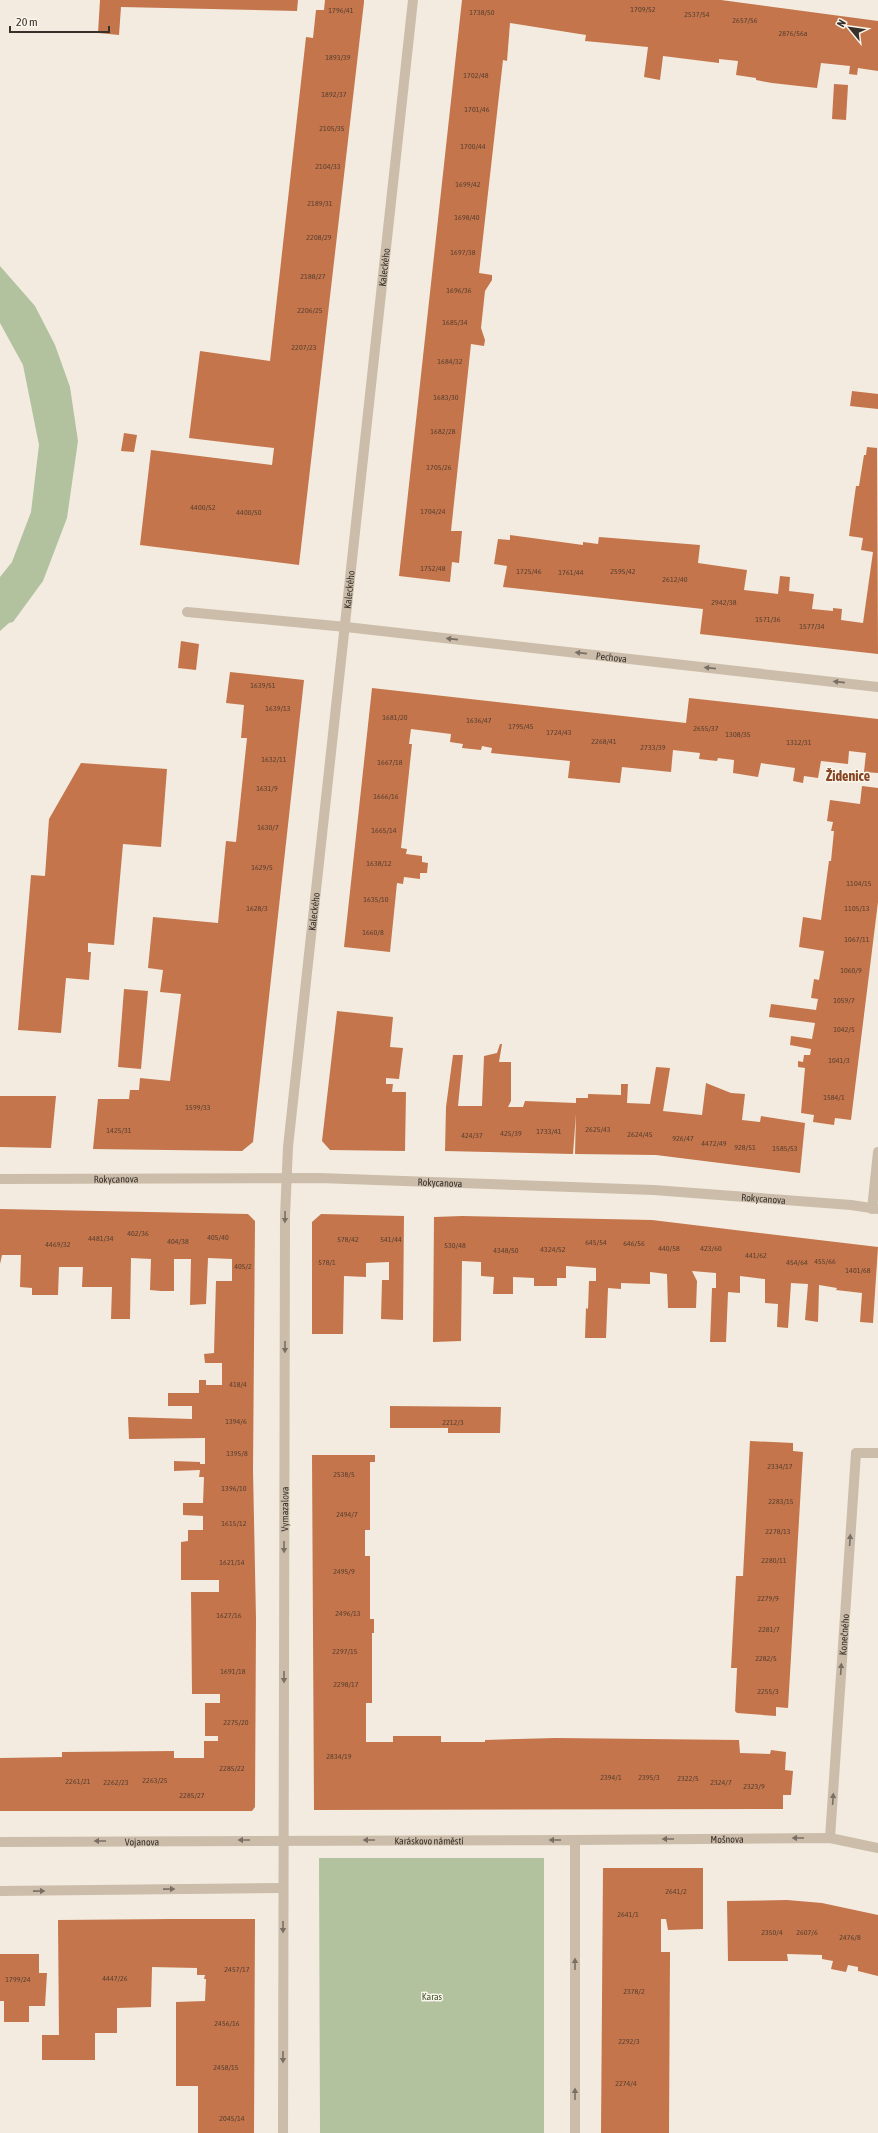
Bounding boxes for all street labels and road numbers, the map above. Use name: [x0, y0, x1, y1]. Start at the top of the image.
street label: Kaleckého: [377, 247, 392, 287]
street label: Kaleckého: [342, 569, 357, 609]
street label: Pechova: [595, 650, 628, 665]
street label: Kaleckého: [307, 892, 322, 931]
street label: Rokycanova: [94, 1174, 139, 1185]
street label: Rokycanova: [417, 1177, 463, 1189]
street label: Rokycanova: [741, 1192, 786, 1206]
street label: Vymazalova: [279, 1486, 290, 1532]
street label: Konečného: [837, 1613, 851, 1656]
street label: Mošnova: [710, 1834, 744, 1845]
street label: Karáskovo náměstí: [394, 1835, 464, 1847]
street label: Vojanova: [125, 1836, 160, 1848]

